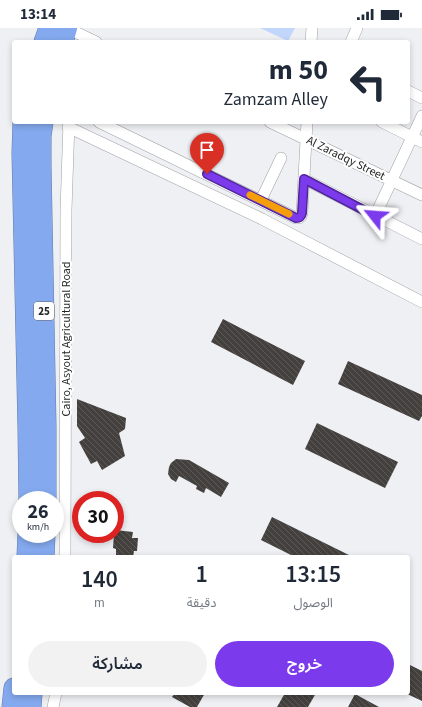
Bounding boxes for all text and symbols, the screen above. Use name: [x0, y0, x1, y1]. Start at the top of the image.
text: 13:14: [20, 4, 56, 25]
text: 50 m: [269, 50, 328, 90]
icon: left: [342, 56, 394, 108]
text: Zamzam Alley: [223, 87, 328, 112]
street label: Al Zaradqy Street: [304, 132, 388, 185]
pin: [190, 133, 224, 174]
icon: arrive: [196, 139, 218, 161]
position arrow: [354, 195, 396, 237]
street label: Cairo, Asyout Agricultural Road: [58, 262, 75, 417]
road number: 25: [34, 302, 54, 320]
speed limit sign: 30: [72, 491, 124, 543]
text: 26: [27, 498, 49, 526]
text: km/h: [27, 520, 49, 534]
text: 1: [195, 557, 208, 592]
text: 13:15: [285, 557, 341, 592]
text: 140: [81, 562, 118, 597]
text: m: [94, 594, 105, 612]
text: دقيقة: [187, 594, 216, 612]
text: الوصول: [293, 594, 333, 612]
button: مشاركة: [28, 641, 207, 687]
button: خروج: [215, 641, 394, 687]

